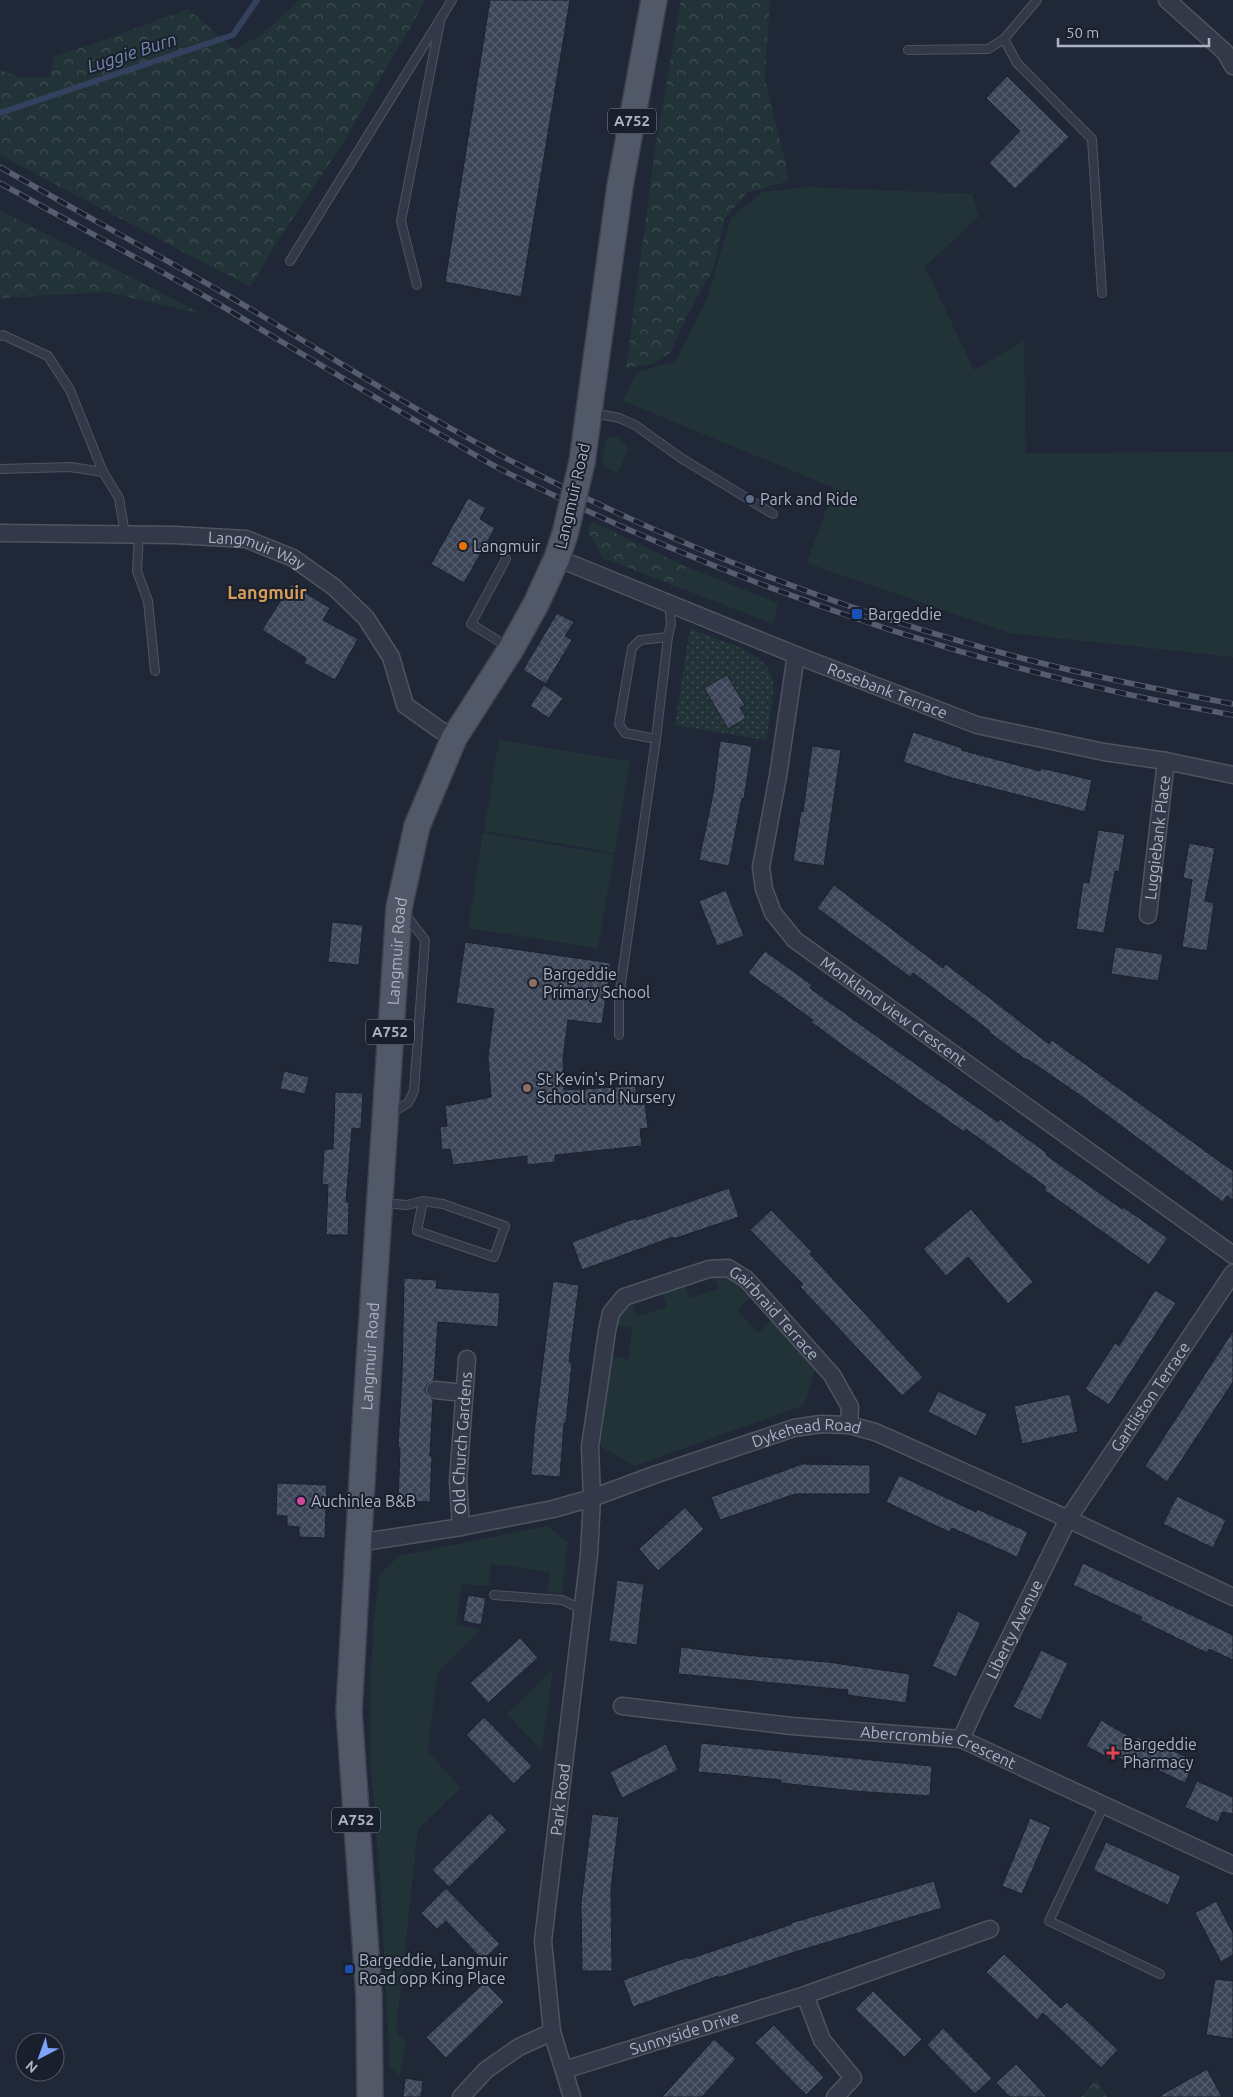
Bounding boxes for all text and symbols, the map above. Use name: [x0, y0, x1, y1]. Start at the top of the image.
scale bar: [1058, 15, 1209, 47]
text: 50 m: [1066, 24, 1099, 41]
water label: Luggie Burn: [84, 28, 179, 76]
road number: A752: [608, 108, 656, 134]
street label: Langmuir Road: [551, 441, 593, 551]
place label: Park and Ride: [760, 490, 858, 508]
marker: Park and Ride: [744, 493, 756, 505]
street label: Langmuir Way: [208, 528, 309, 573]
place label: Langmuir: [473, 537, 541, 555]
marker: Langmuir: [457, 540, 469, 552]
district label: Langmuir: [227, 582, 307, 602]
place label: Bargeddie: [868, 605, 942, 623]
marker: Bargeddie: [850, 607, 864, 621]
street label: Rosebank Terrace: [825, 659, 950, 722]
street label: Luggiebank Place: [1141, 774, 1173, 901]
street label: Langmuir Road: [384, 895, 410, 1006]
street label: Monkland view Crescent: [817, 952, 971, 1070]
place label: Bargeddie Primary School: [543, 965, 650, 1001]
marker: Bargeddie Primary School: [527, 977, 539, 989]
road number: A752: [366, 1020, 414, 1044]
place label: St Kevin's Primary School and Nursery: [537, 1070, 676, 1106]
marker: St Kevin's Primary School and Nursery: [521, 1082, 533, 1094]
street label: Gairbraid Terrace: [726, 1262, 823, 1363]
street label: Langmuir Road: [357, 1302, 382, 1411]
street label: Gartliston Terrace: [1107, 1338, 1193, 1455]
street label: Old Church Gardens: [449, 1371, 475, 1515]
street label: Dykehead Road: [749, 1415, 863, 1451]
place label: Auchinlea B&B: [311, 1492, 416, 1510]
marker: Auchinlea B&B: [295, 1495, 307, 1507]
street label: Liberty Avenue: [982, 1577, 1046, 1681]
street label: Abercrombie Crescent: [860, 1722, 1019, 1773]
place label: Bargeddie Pharmacy: [1123, 1735, 1197, 1771]
marker: Bargeddie Pharmacy: [1107, 1747, 1119, 1759]
street label: Park Road: [547, 1762, 573, 1836]
road number: A752: [332, 1808, 380, 1832]
place label: Bargeddie, Langmuir Road opp King Place: [359, 1951, 508, 1987]
marker: Bargeddie, Langmuir Road opp King Place: [343, 1963, 355, 1975]
street label: Sunnyside Drive: [627, 2007, 741, 2058]
north arrow: [15, 2032, 65, 2082]
text: N: [22, 2057, 41, 2076]

